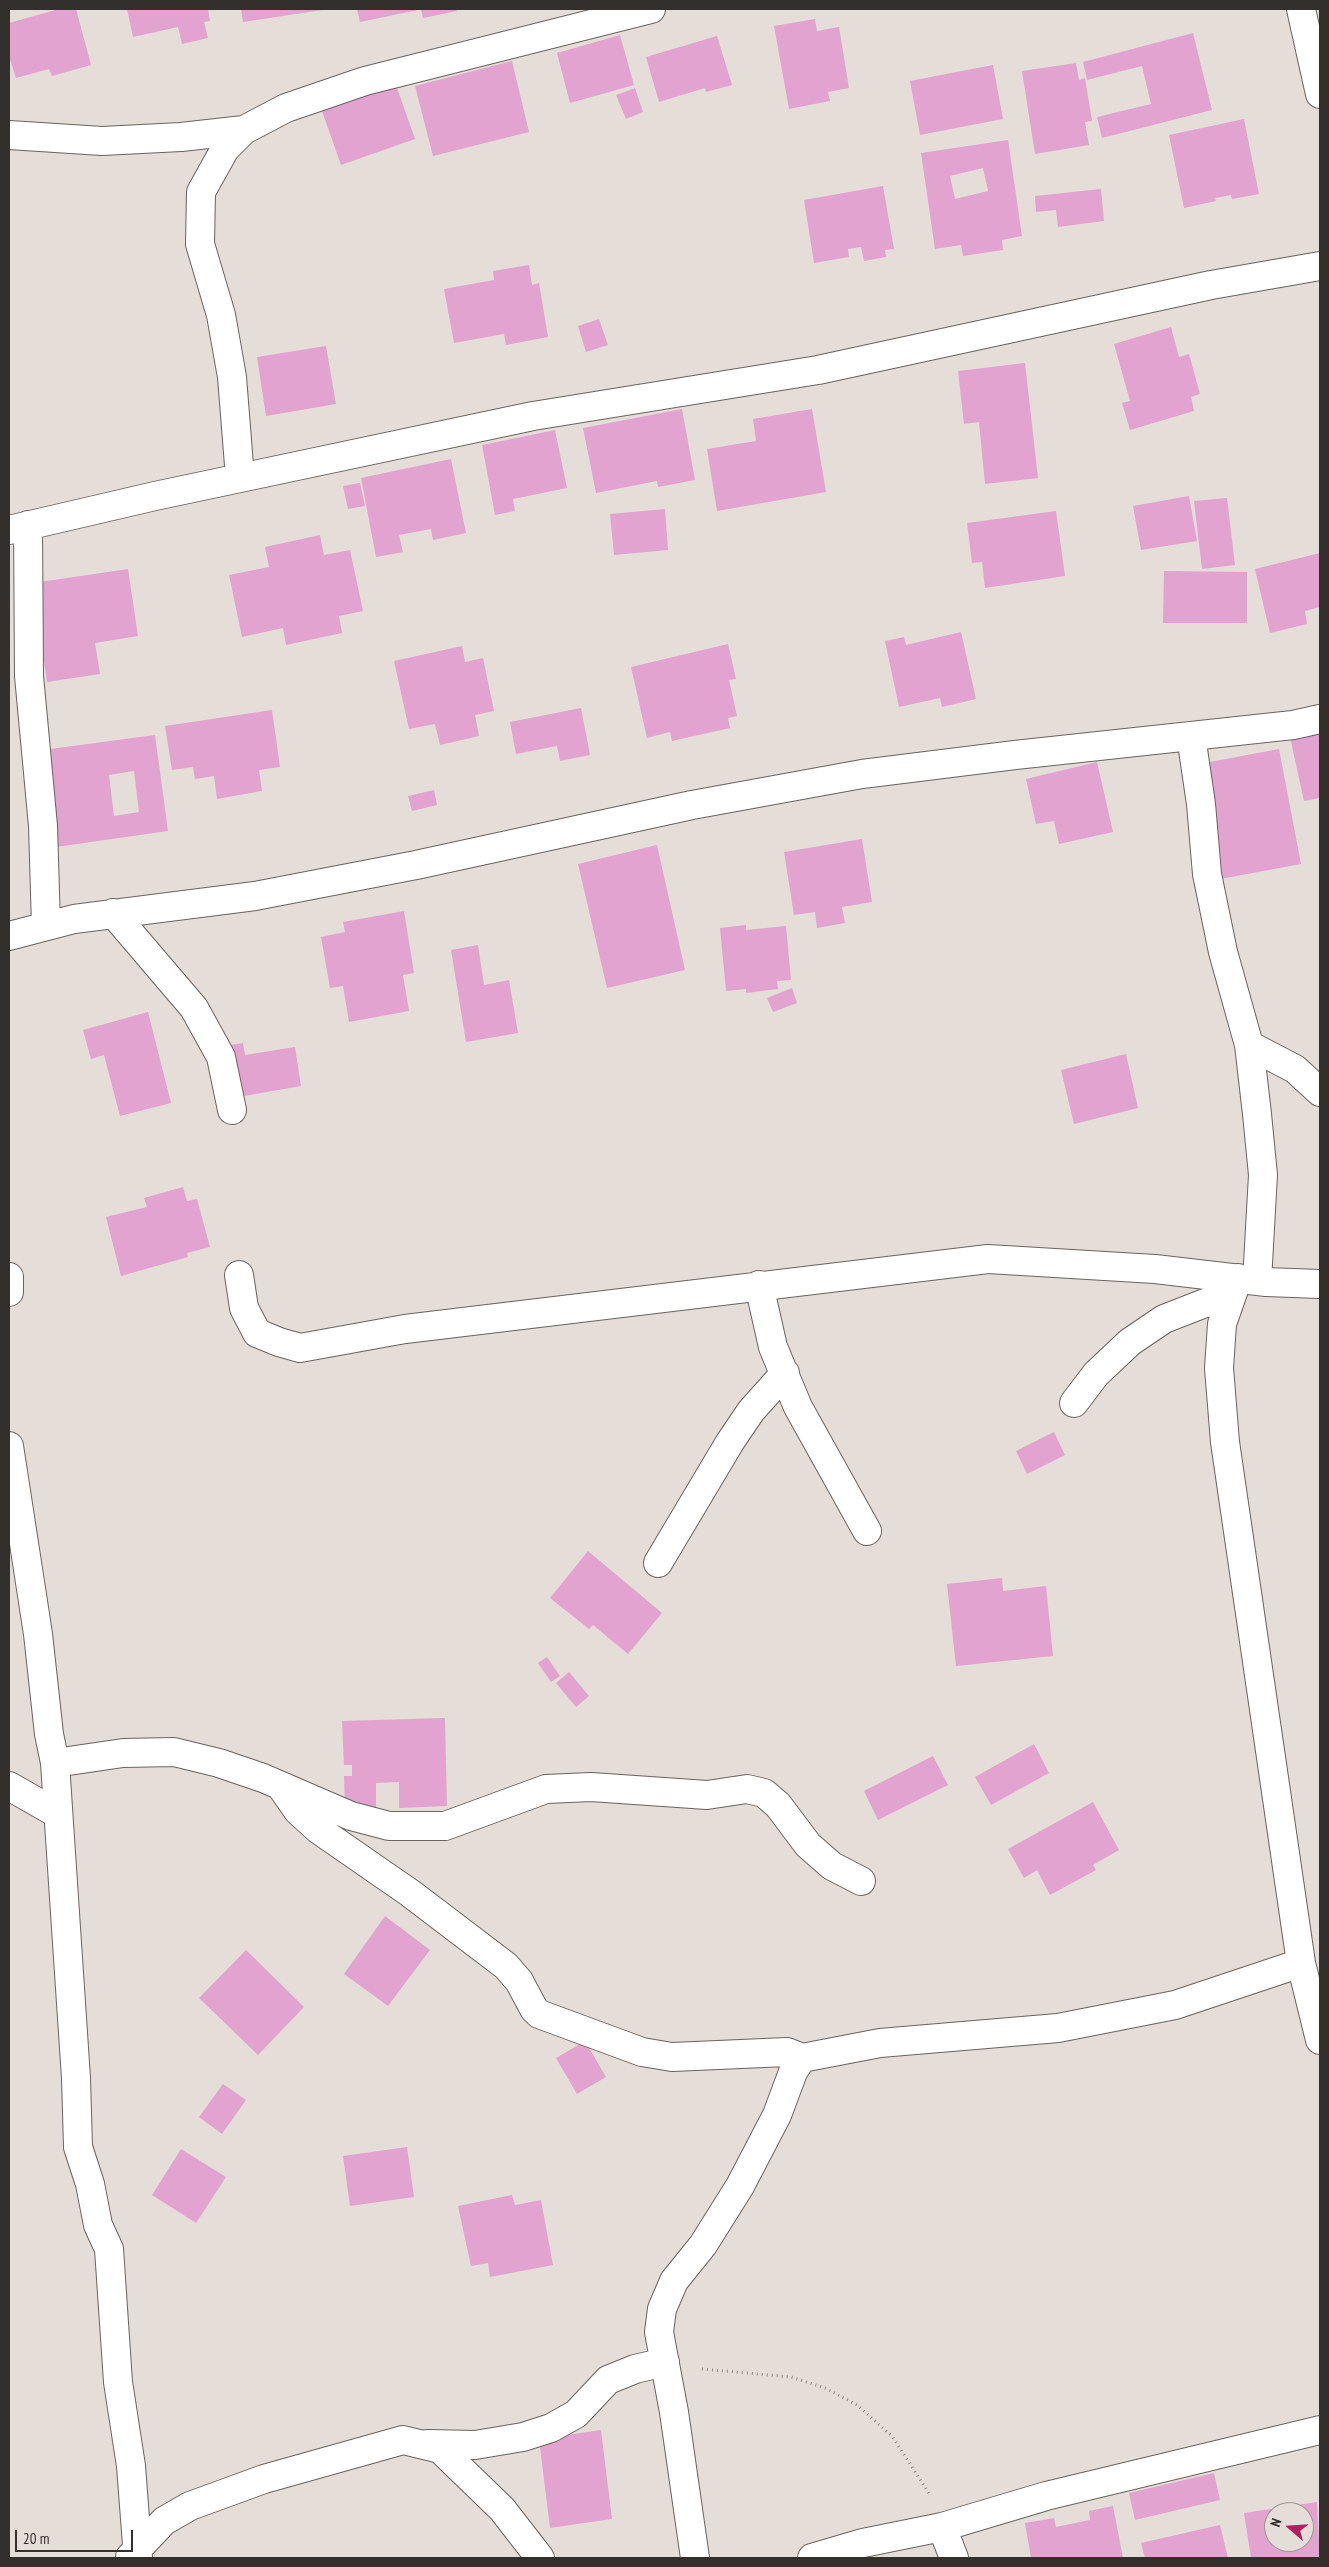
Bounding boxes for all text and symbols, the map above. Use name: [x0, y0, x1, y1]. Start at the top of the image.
north arrow: [1264, 2502, 1314, 2552]
text: N: [1266, 2516, 1286, 2529]
scale bar: [18, 2520, 135, 2552]
text: 20 m: [23, 2529, 49, 2548]

